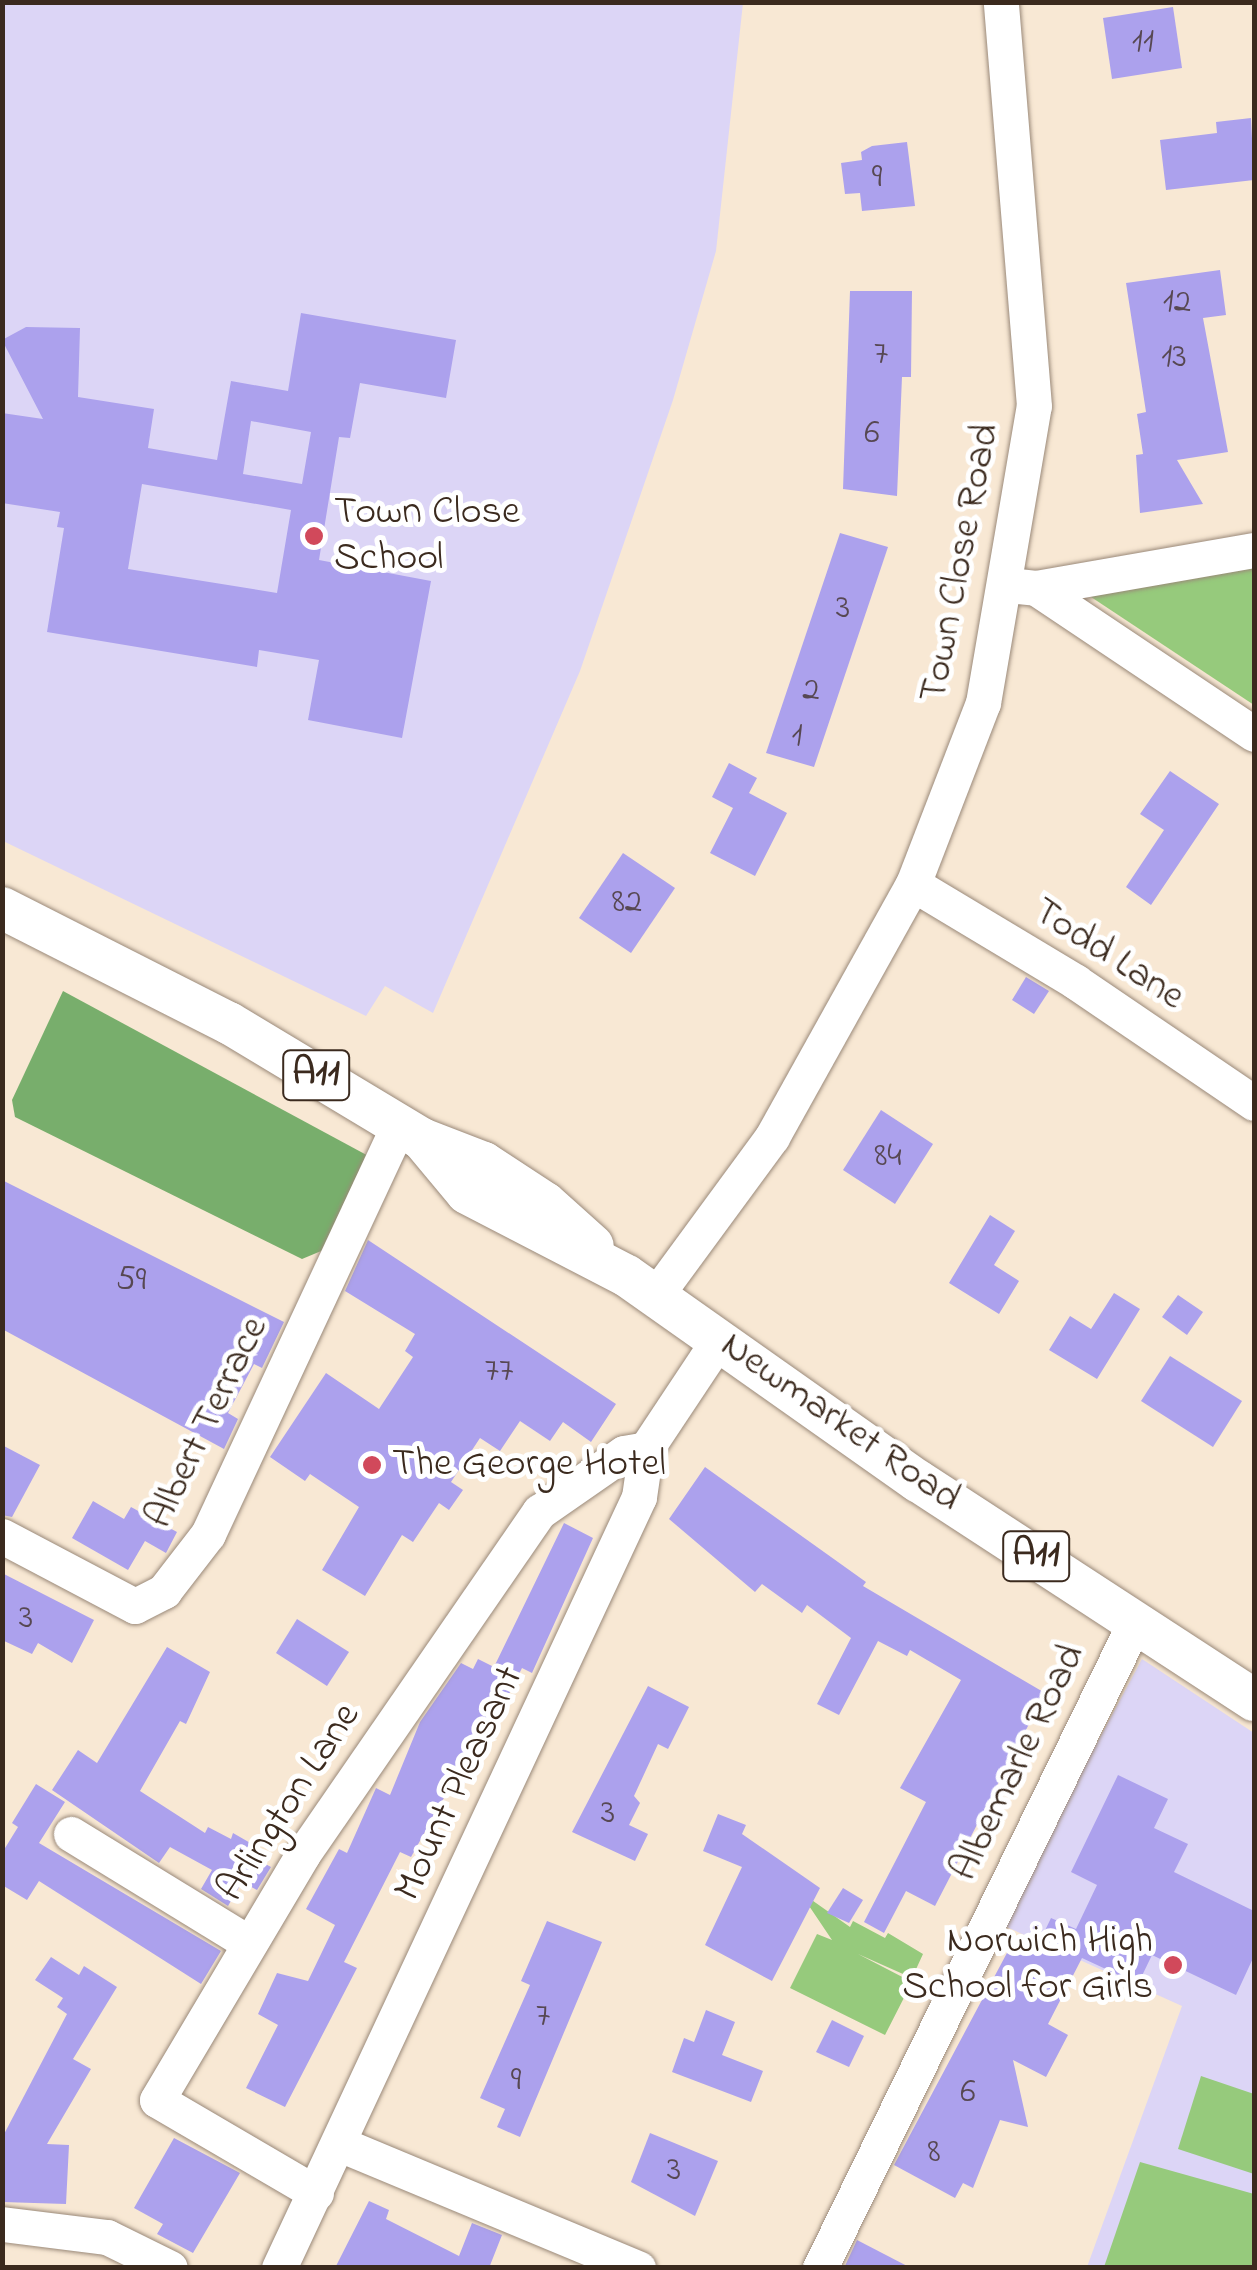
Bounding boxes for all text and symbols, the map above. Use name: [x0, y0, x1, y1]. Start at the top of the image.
house number: 11: [1132, 22, 1154, 64]
house number: 9: [872, 157, 882, 199]
house number: 12: [1163, 282, 1191, 324]
house number: 7: [874, 334, 888, 376]
house number: 13: [1161, 337, 1187, 379]
house number: 6: [864, 413, 880, 455]
street label: Town Close Road: [910, 420, 1012, 706]
place label: Town Close School: [334, 489, 520, 583]
marker: Town Close School: [303, 525, 325, 547]
house number: 3: [836, 588, 850, 630]
house number: 2: [802, 670, 820, 712]
house number: 1: [791, 716, 803, 758]
house number: 82: [612, 882, 642, 924]
street label: Todd Lane: [1023, 888, 1193, 1022]
road number: A11: [281, 1042, 351, 1108]
house number: 84: [874, 1136, 902, 1178]
house number: 59: [116, 1260, 146, 1302]
street label: Albert Terrace: [136, 1309, 280, 1537]
street label: Newmarket Road: [711, 1322, 969, 1524]
house number: 77: [485, 1351, 513, 1393]
place label: The George Hotel: [392, 1441, 666, 1489]
marker: The George Hotel: [361, 1454, 383, 1476]
road number: A11: [1001, 1523, 1071, 1589]
house number: 3: [19, 1598, 33, 1640]
street label: Albemarle Road: [941, 1637, 1097, 1889]
street label: Mount Pleasant: [385, 1659, 535, 1909]
street label: Arlington Lane: [208, 1695, 372, 1911]
house number: 3: [601, 1793, 615, 1835]
place label: Norwich High School for Girls: [902, 1918, 1153, 2012]
marker: Norwich High School for Girls: [1162, 1954, 1184, 1976]
house number: 7: [536, 1996, 550, 2038]
house number: 9: [511, 2060, 521, 2102]
house number: 6: [960, 2072, 976, 2114]
house number: 8: [927, 2132, 941, 2174]
house number: 3: [667, 2150, 681, 2192]

